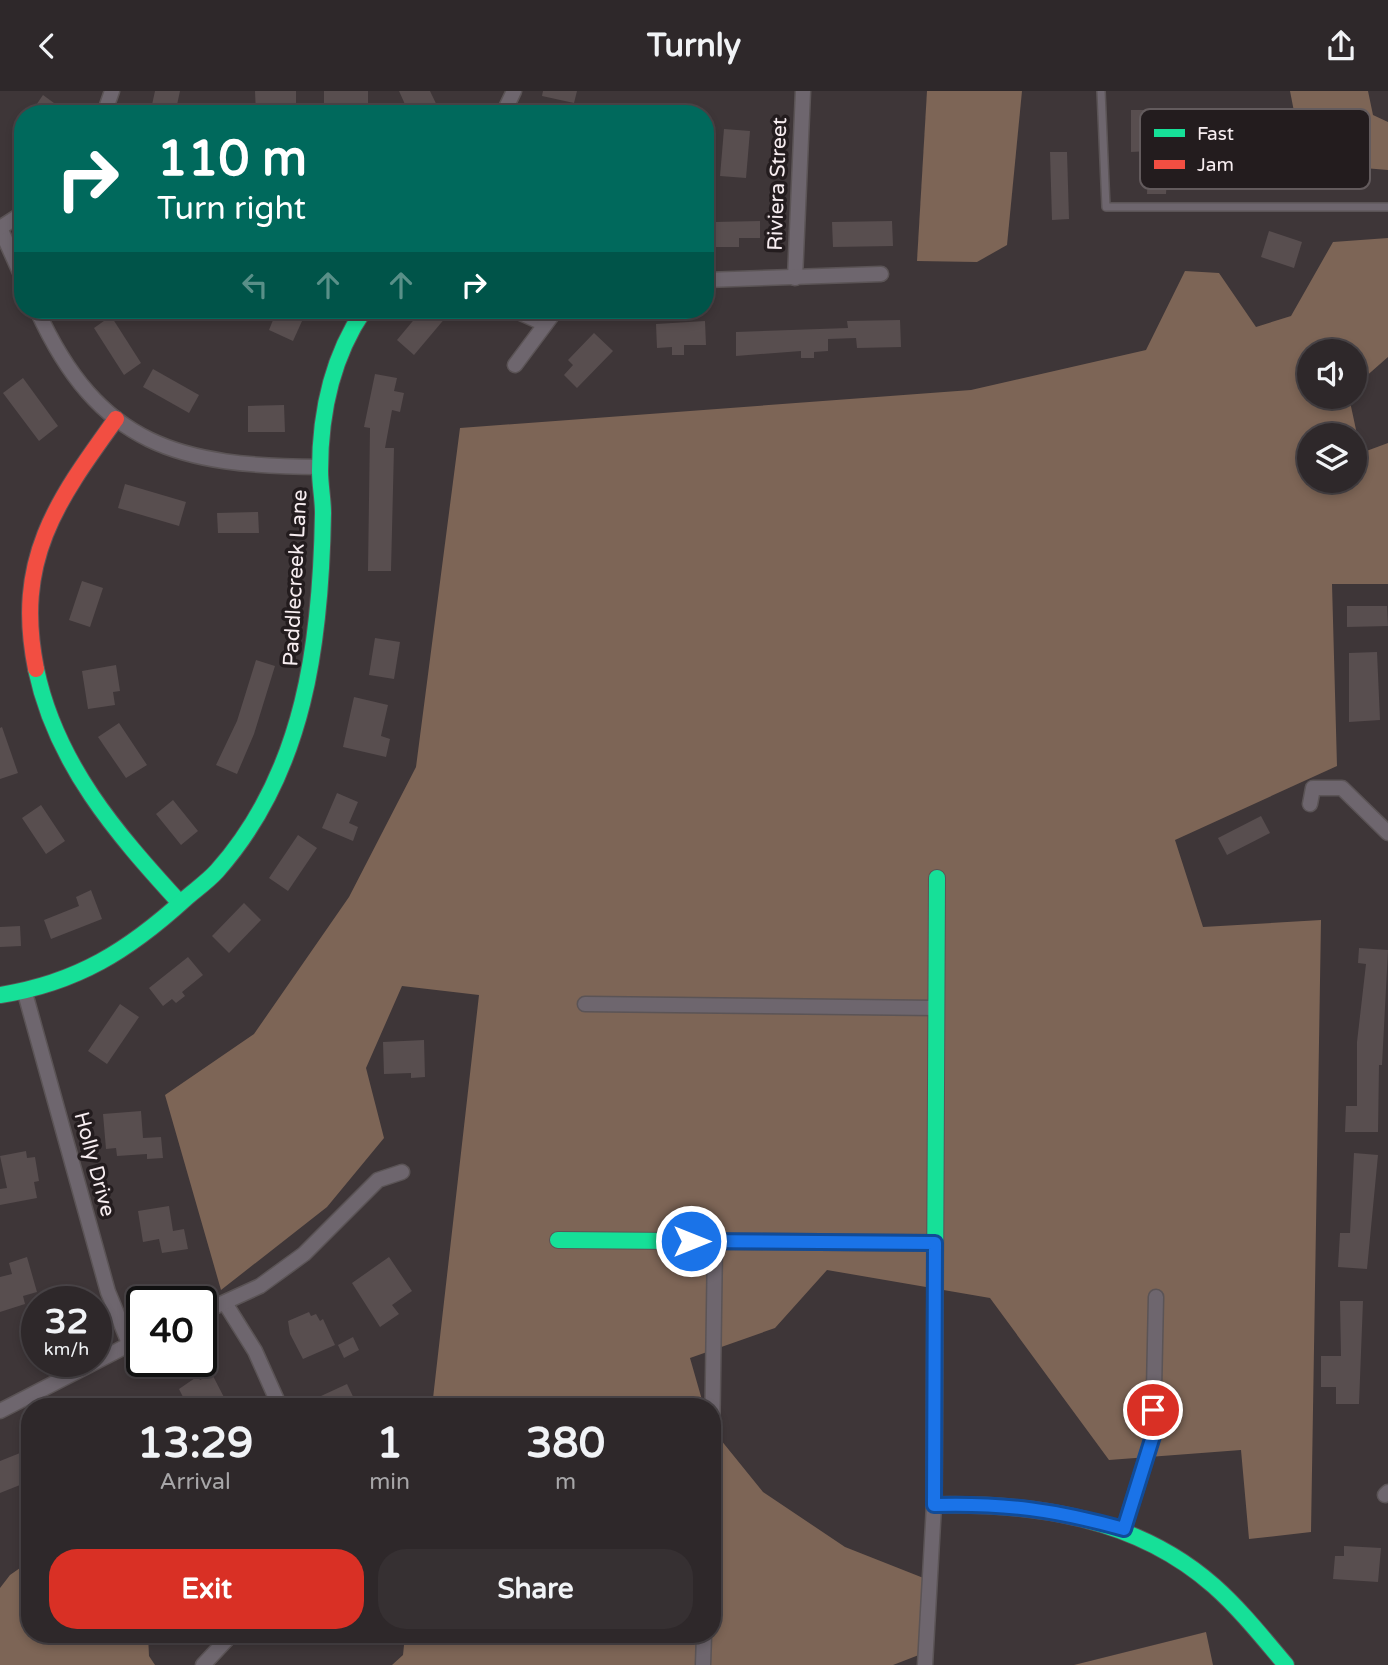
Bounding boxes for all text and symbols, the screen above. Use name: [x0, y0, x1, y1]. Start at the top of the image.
icon: back: [28, 27, 66, 65]
text: Turnly: [647, 27, 741, 65]
icon: share: [1322, 27, 1360, 65]
legend: [1140, 109, 1370, 189]
street label: Riviera Street: [763, 117, 792, 251]
text: Fast: [1197, 123, 1234, 145]
text: 110 m: [157, 130, 307, 189]
icon: right: [42, 133, 133, 224]
text: Jam: [1197, 154, 1234, 176]
text: Turn right: [157, 190, 306, 228]
icon: left: [236, 266, 274, 304]
icon: ahead: [309, 266, 347, 304]
icon: ahead: [382, 266, 420, 304]
icon: right: [455, 266, 493, 304]
map controls: [1297, 339, 1367, 493]
button: sound: [1297, 339, 1367, 409]
button: layers: [1297, 423, 1367, 493]
street label: Paddlecreek Lane: [278, 489, 313, 667]
street label: Holly Drive: [69, 1109, 120, 1219]
position arrow: [654, 1204, 728, 1278]
speed limit sign: 40: [126, 1286, 217, 1377]
text: 32: [45, 1301, 88, 1343]
text: km/h: [44, 1338, 89, 1360]
pin: [1123, 1380, 1183, 1440]
icon: arrive: [1134, 1391, 1172, 1429]
text: 13:29: [137, 1418, 253, 1469]
text: 1: [376, 1418, 403, 1469]
text: 380: [526, 1418, 605, 1469]
text: Arrival: [160, 1468, 231, 1496]
text: min: [369, 1468, 410, 1496]
text: m: [555, 1468, 576, 1496]
button: Exit: [49, 1549, 364, 1629]
button: Share: [378, 1549, 693, 1629]

